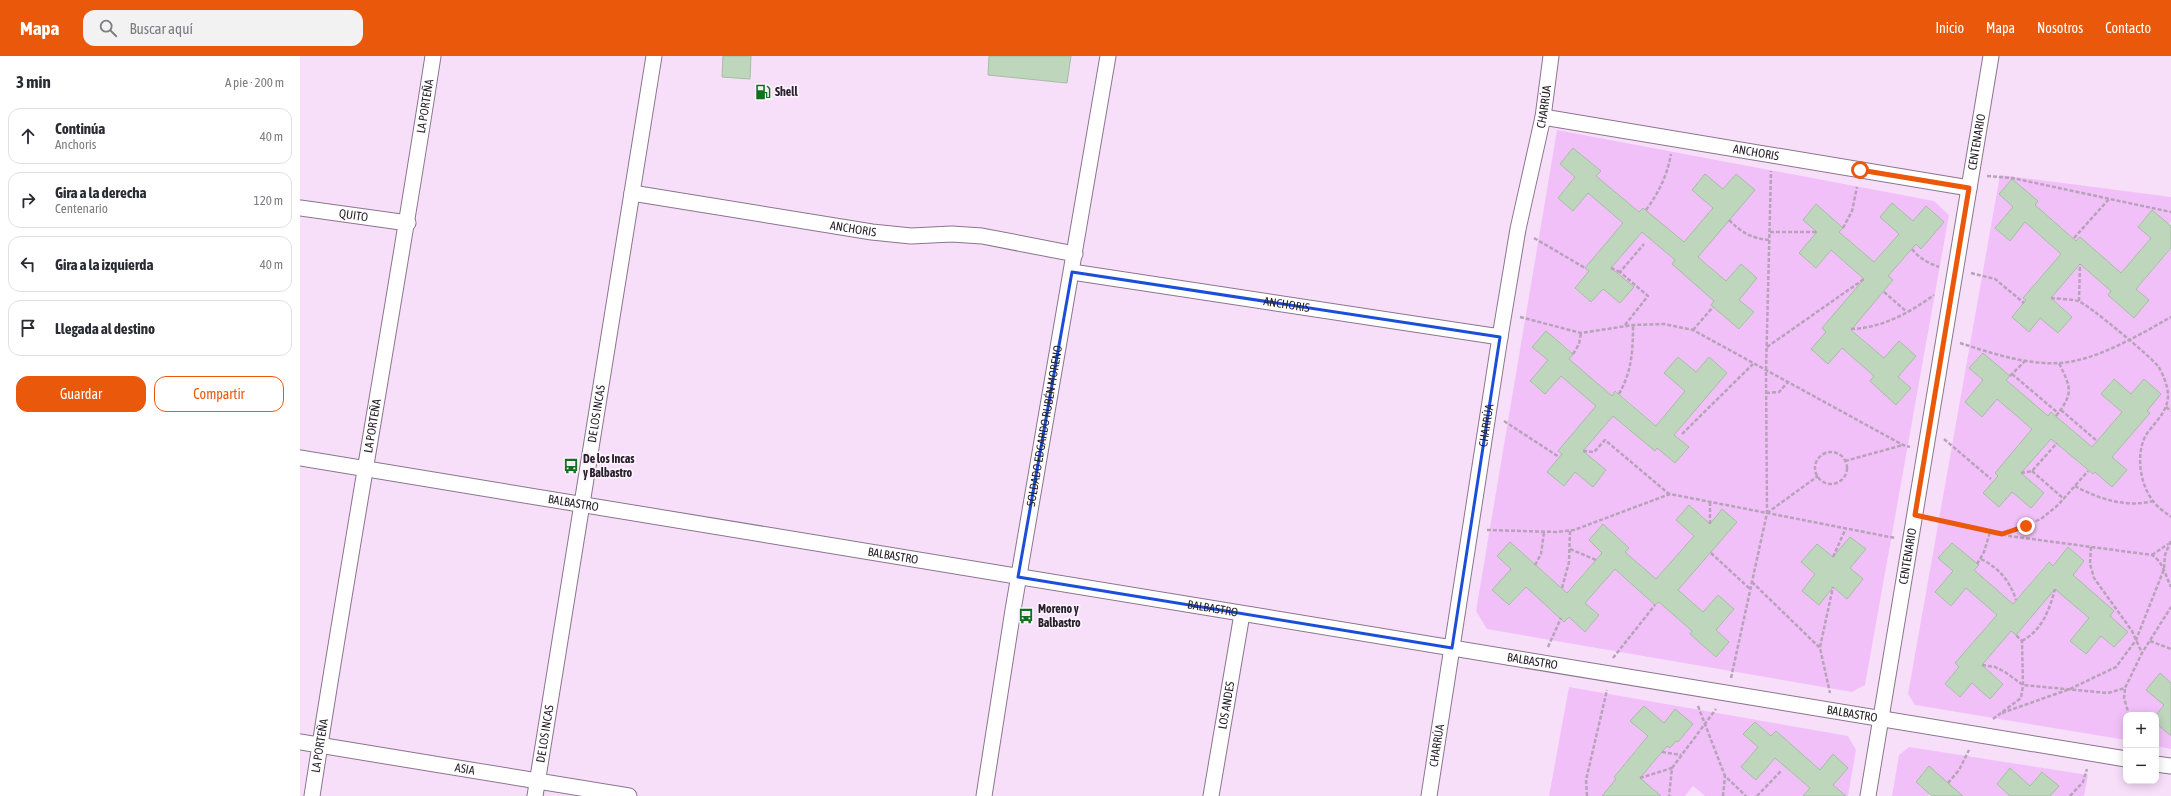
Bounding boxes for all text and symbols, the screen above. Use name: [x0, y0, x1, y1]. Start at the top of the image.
search box: [83, 10, 363, 46]
text: Mapa: [20, 17, 59, 39]
icon: search: [97, 17, 119, 39]
text: Buscar aquí: [129, 20, 193, 37]
text: Inicio: [1935, 20, 1964, 36]
text: Mapa: [1986, 20, 2015, 36]
text: Nosotros: [2037, 20, 2083, 36]
text: Contacto: [2105, 20, 2151, 36]
text: 3 min: [16, 72, 51, 92]
text: A pie · 200 m: [225, 75, 284, 90]
street label: LA PORTEÑA: [414, 78, 436, 134]
fuel station icon: Shell: [754, 83, 772, 101]
street label: CHARRÚA: [1534, 84, 1554, 130]
place label: Shell: [775, 85, 798, 99]
street label: CENTENARIO: [1965, 113, 1988, 171]
text: Continúa: [55, 120, 105, 137]
icon: ahead: [17, 125, 39, 147]
text: 40 m: [260, 129, 283, 144]
text: Anchoris: [55, 137, 96, 152]
street label: ANCHORIS: [1732, 142, 1780, 163]
route start: [1851, 161, 1869, 179]
text: Gira a la derecha: [55, 184, 146, 201]
icon: right: [17, 189, 39, 211]
text: 120 m: [254, 193, 283, 208]
text: Centenario: [55, 201, 108, 216]
street label: QUITO: [338, 206, 369, 224]
street label: ANCHORIS: [829, 218, 877, 239]
icon: left: [17, 253, 39, 275]
text: Gira a la izquierda: [55, 256, 153, 273]
text: 40 m: [260, 257, 283, 272]
street label: ANCHORIS: [1262, 294, 1311, 315]
icon: arrive: [17, 317, 39, 339]
text: Llegada al destino: [55, 320, 155, 337]
street label: SOLDADO EDGARDO RUBÉN MORENO: [1024, 344, 1065, 508]
button: Guardar: [16, 376, 146, 412]
button: Compartir: [154, 376, 284, 412]
street label: DE LOS INCAS: [585, 384, 608, 444]
street label: LA PORTEÑA: [361, 398, 384, 454]
street label: CHARRÚA: [1476, 403, 1497, 448]
place label: De los Incas y Balbastro: [583, 452, 635, 480]
bus stop icon: De los Incas y Balbastro: [562, 457, 580, 475]
street label: BALBASTRO: [547, 492, 600, 514]
route end: [2017, 517, 2035, 535]
street label: CENTENARIO: [1896, 527, 1919, 586]
street label: BALBASTRO: [867, 545, 919, 567]
street label: BALBASTRO: [1186, 597, 1239, 620]
place label: Moreno y Balbastro: [1038, 602, 1081, 630]
bus stop icon: Moreno y Balbastro: [1017, 607, 1035, 625]
street label: BALBASTRO: [1506, 650, 1559, 672]
street label: LOS ANDES: [1216, 680, 1237, 730]
street label: BALBASTRO: [1826, 703, 1878, 725]
street label: DE LOS INCAS: [533, 704, 557, 764]
map controls: [2123, 712, 2159, 784]
button: +: [2123, 712, 2159, 748]
street label: LA PORTEÑA: [309, 717, 331, 774]
street label: CHARRÚA: [1427, 723, 1447, 768]
button: −: [2123, 748, 2159, 784]
street label: ASIA: [454, 761, 476, 778]

